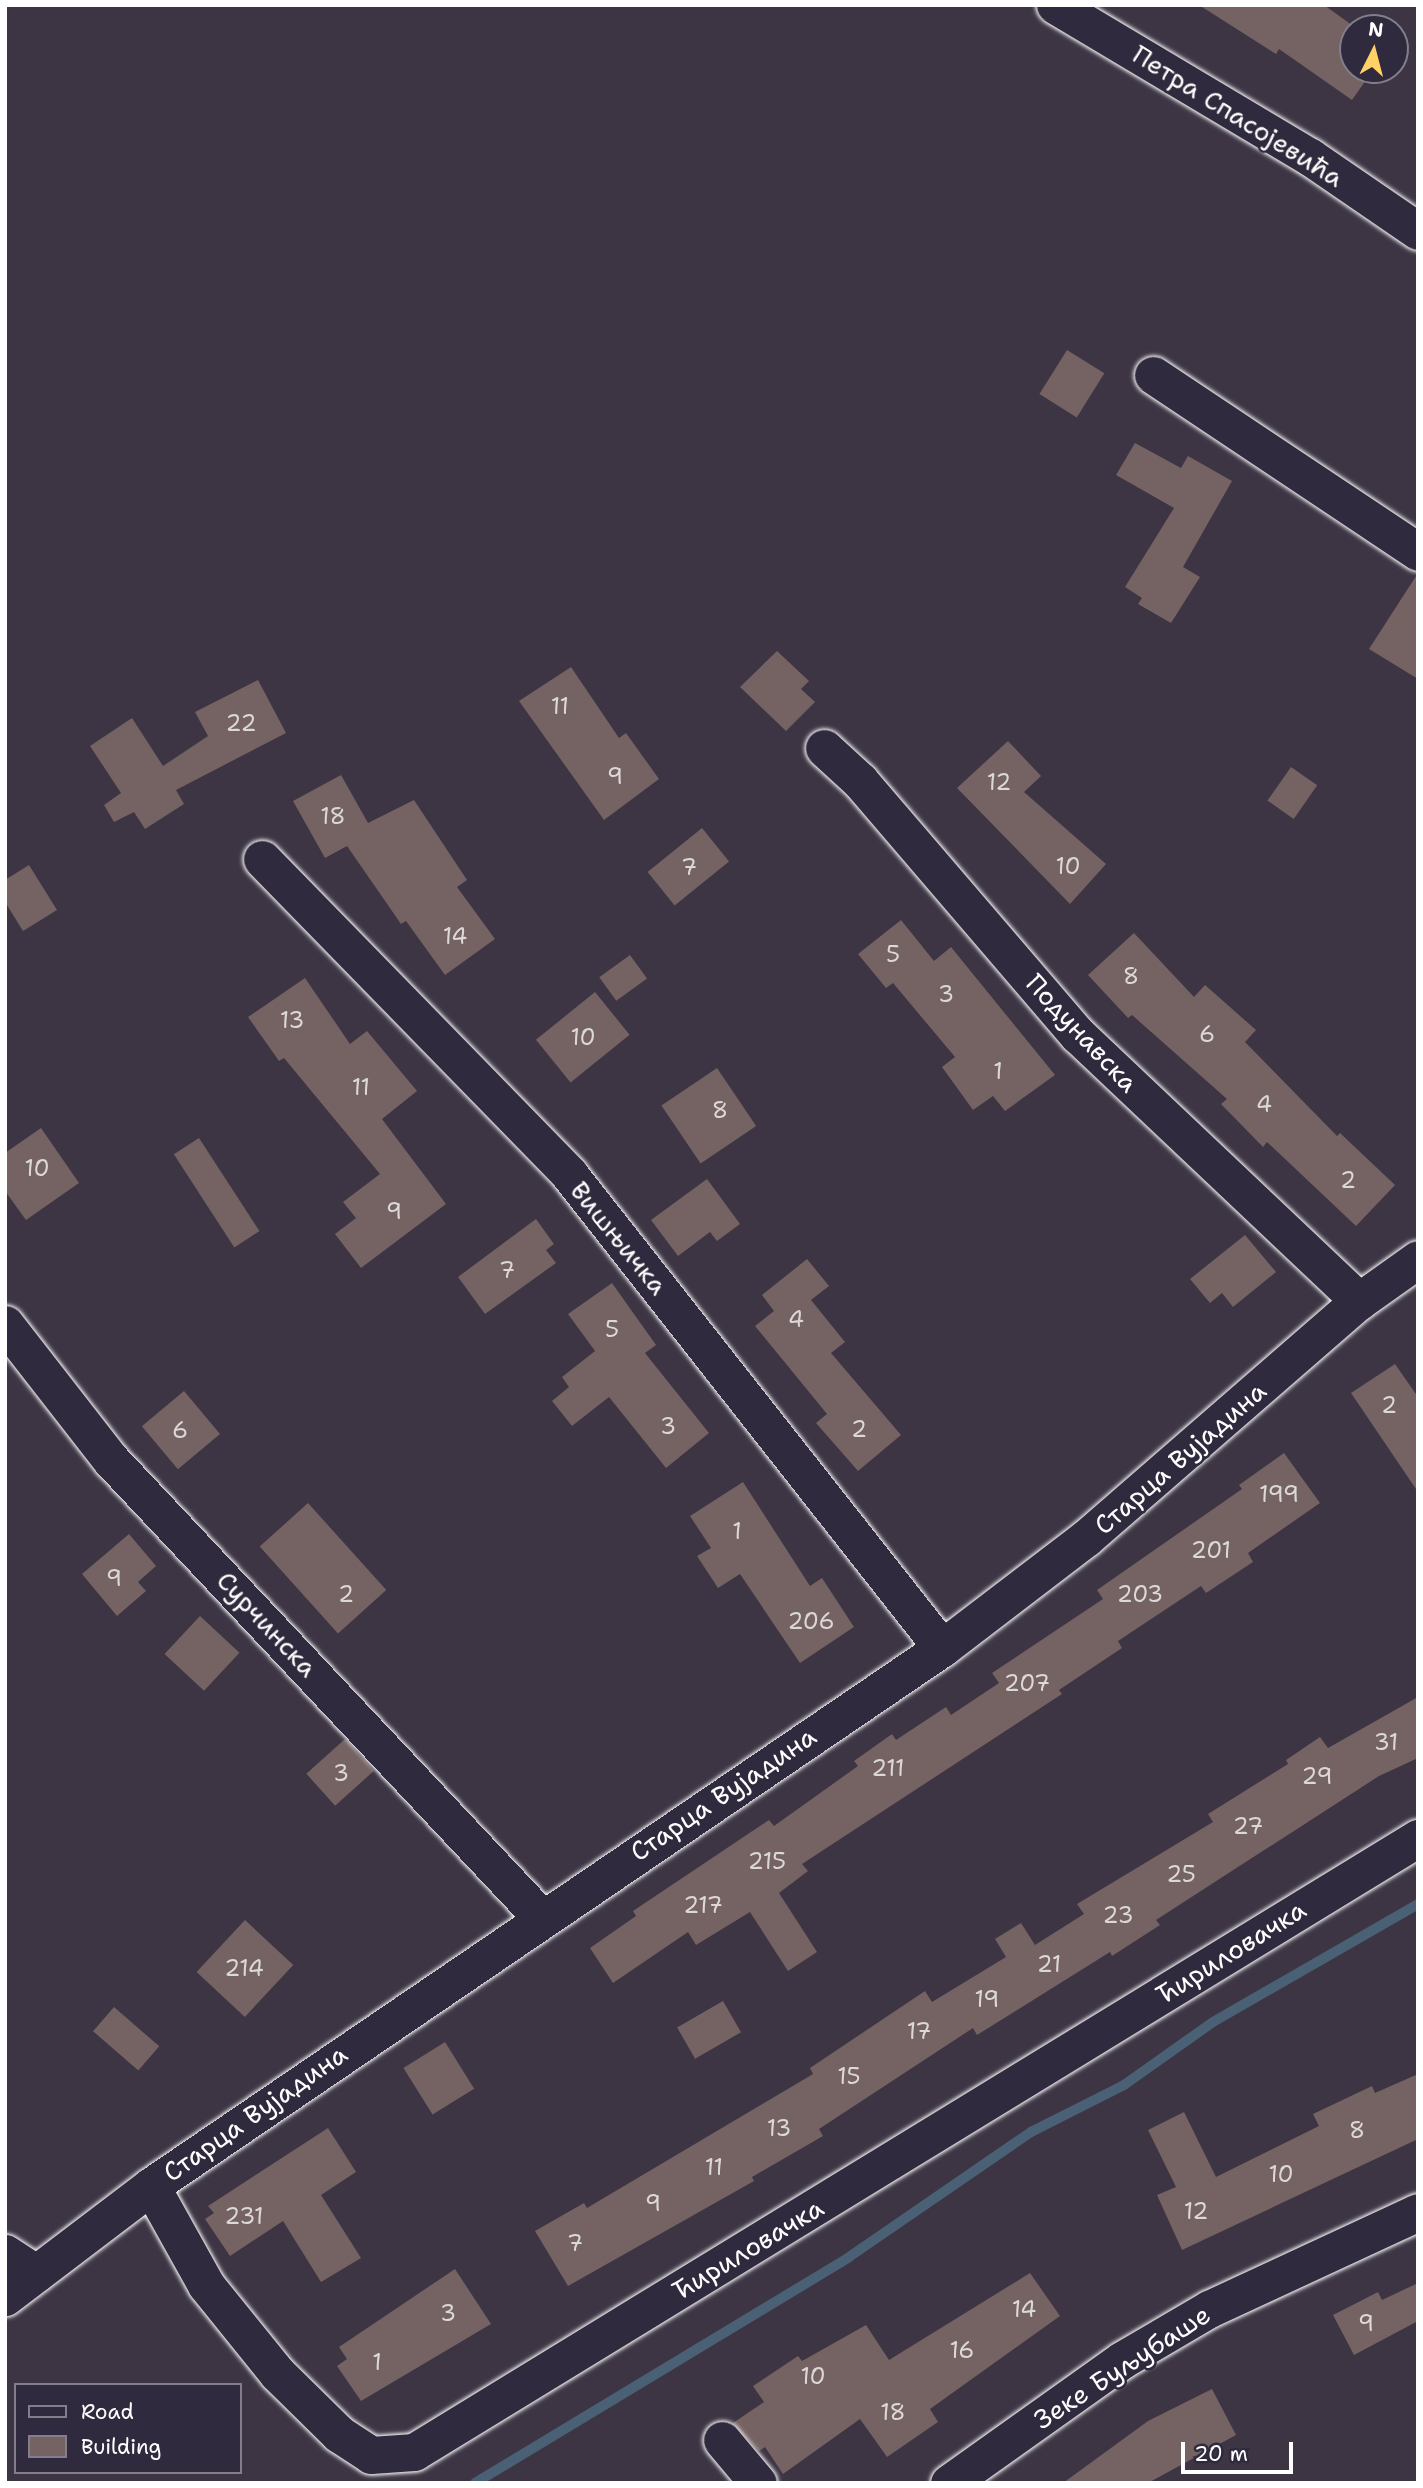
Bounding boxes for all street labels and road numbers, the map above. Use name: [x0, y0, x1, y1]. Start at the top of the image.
street label: Петра Спасојевића: [1127, 38, 1349, 194]
street label: Подунавска: [1019, 967, 1145, 1099]
street label: Вишњичка: [564, 1175, 674, 1301]
street label: Старца Вујадина: [1088, 1375, 1272, 1541]
street label: Сурчинска: [210, 1565, 324, 1683]
street label: Старца Вујадина: [624, 1720, 822, 1868]
street label: Ћириловачка: [1150, 1894, 1312, 2010]
street label: Старца Вујадина: [157, 2038, 353, 2188]
street label: Ћириловачка: [667, 2192, 829, 2306]
street label: Зеке Буљубаше: [1028, 2298, 1216, 2436]

